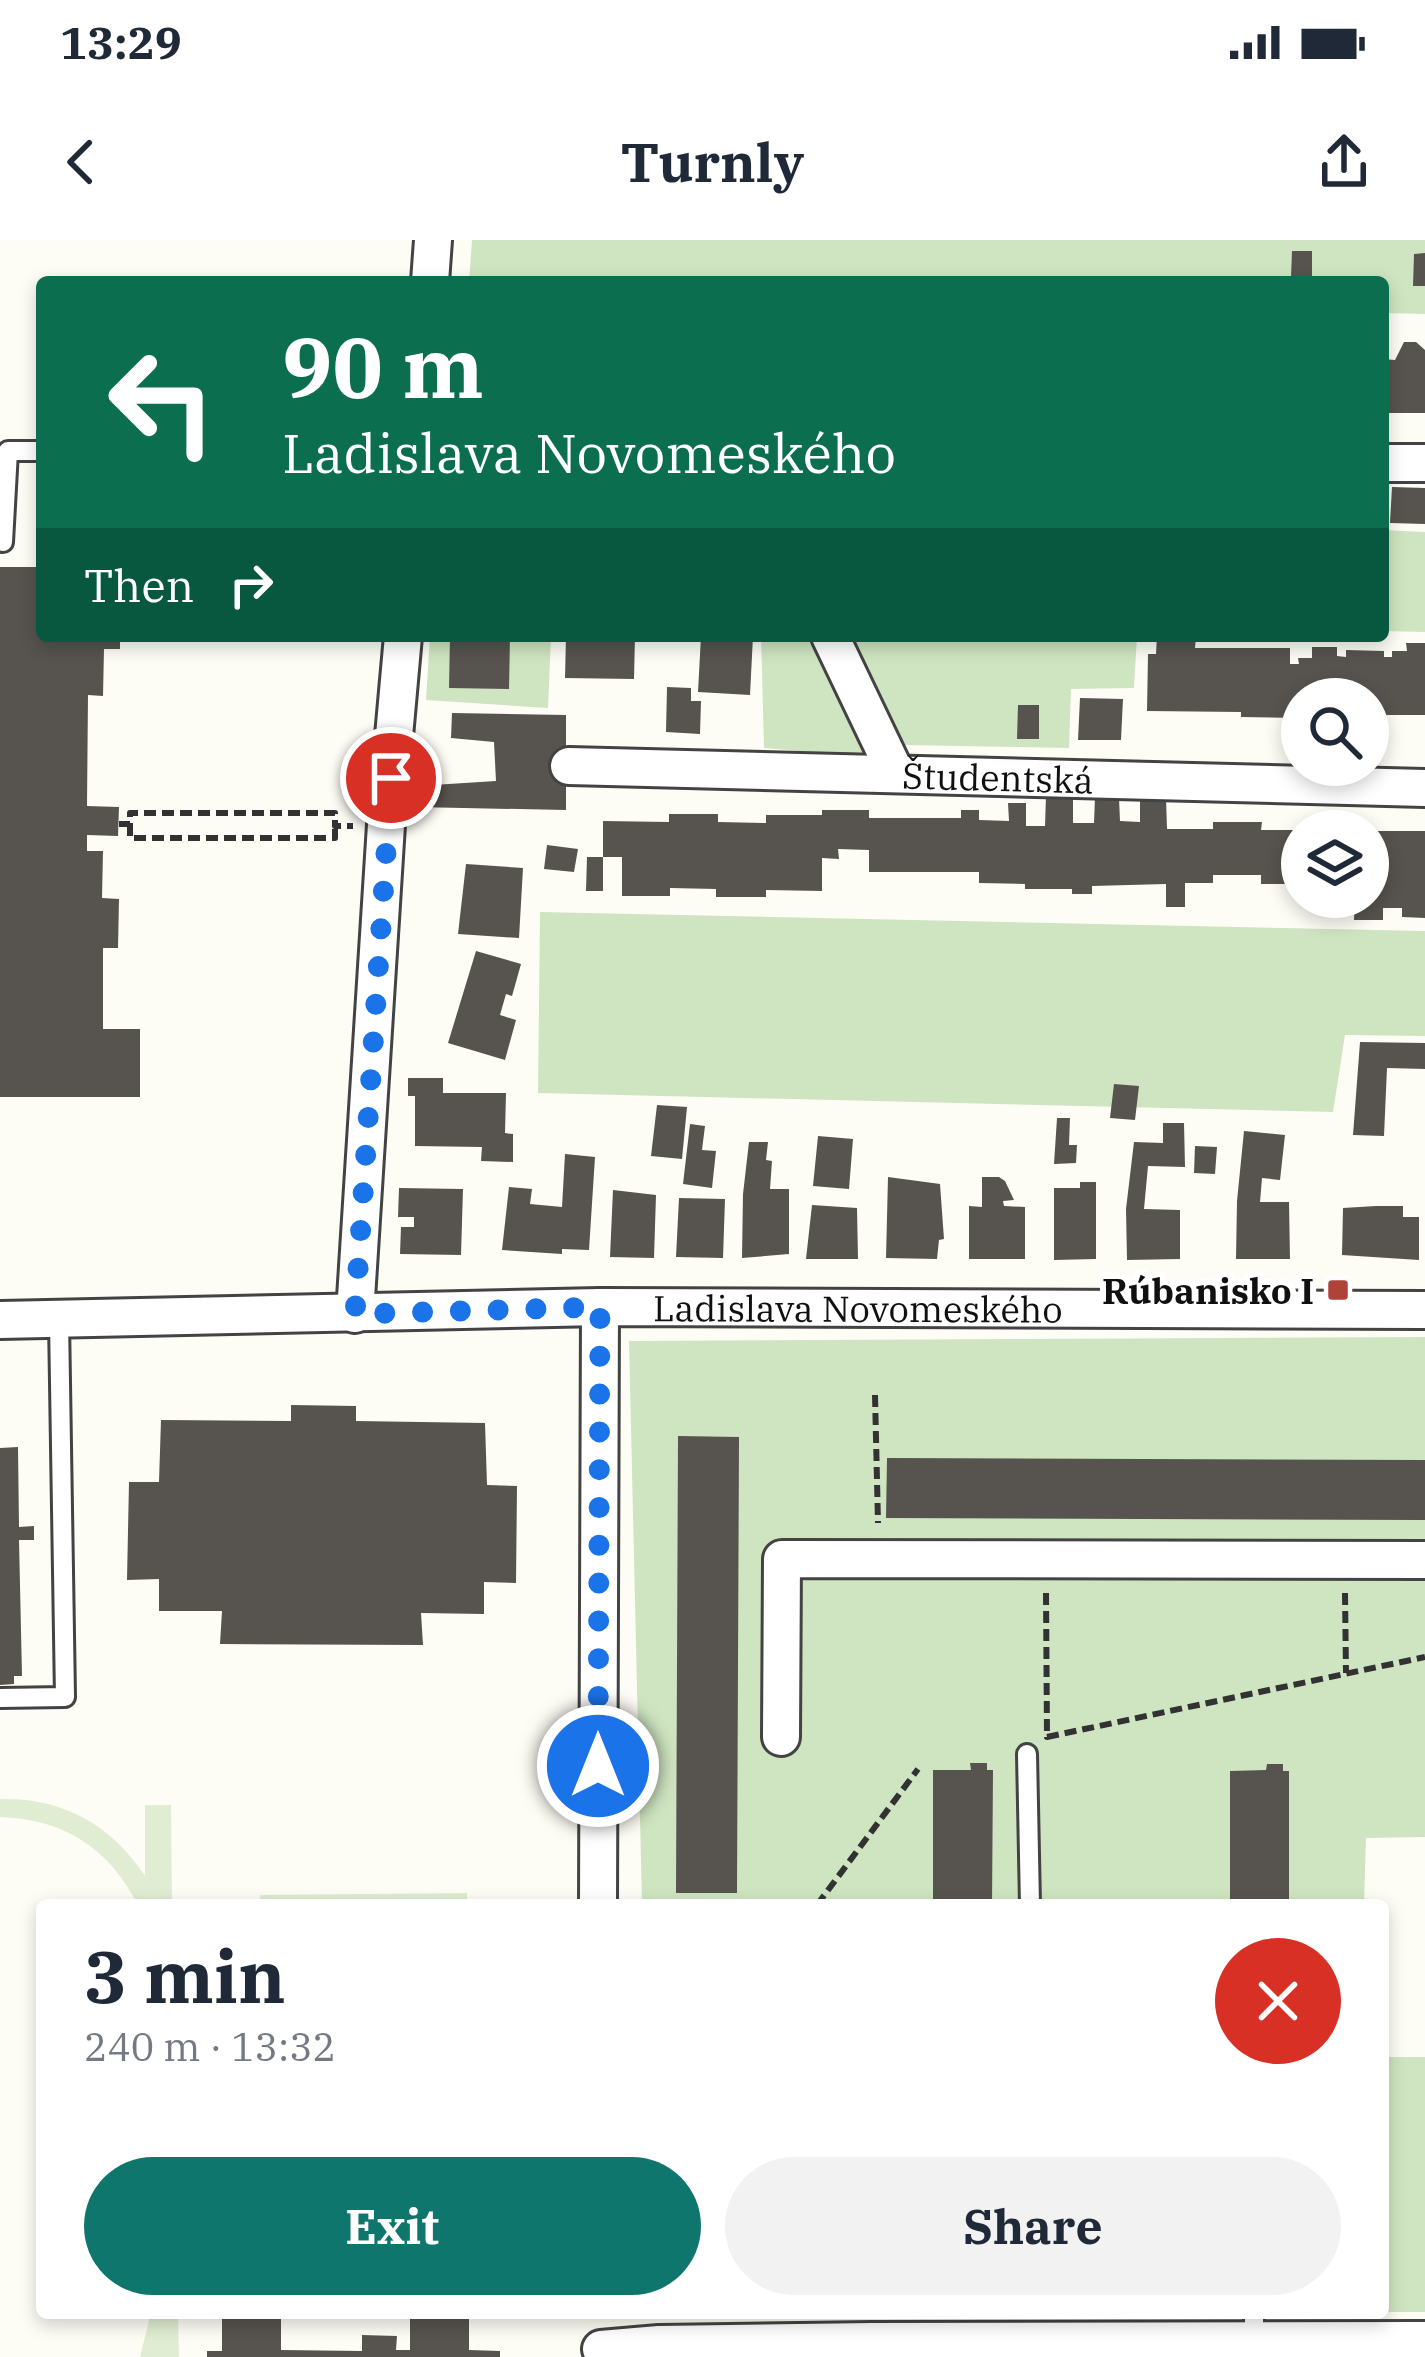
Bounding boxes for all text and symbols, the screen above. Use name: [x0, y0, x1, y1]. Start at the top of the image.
text: 13:29: [60, 13, 182, 71]
text: Turnly: [621, 127, 804, 197]
icon: back: [48, 129, 114, 195]
icon: share: [1311, 129, 1377, 195]
text: 90 m: [282, 312, 484, 421]
icon: left: [84, 324, 240, 480]
text: Ladislava Novomeského: [282, 418, 896, 488]
icon: right: [218, 552, 284, 618]
text: Then: [84, 556, 194, 614]
map controls: [1281, 678, 1389, 918]
button: search: [1281, 678, 1389, 786]
pin: [340, 727, 442, 829]
icon: arrive: [358, 745, 424, 811]
street label: Študentská: [902, 751, 1094, 803]
button: layers: [1281, 810, 1389, 918]
place label: Rúbanisko I: [1102, 1267, 1314, 1314]
marker: Rúbanisko I: [1325, 1277, 1351, 1303]
street label: Ladislava Novomeského: [653, 1284, 1063, 1332]
position arrow: [535, 1703, 661, 1829]
text: 3 min: [84, 1929, 286, 2023]
button: close: [1215, 1938, 1341, 2064]
text: 240 m · 13:32: [84, 2021, 336, 2072]
button: Exit: [84, 2157, 701, 2295]
button: Share: [725, 2157, 1341, 2295]

